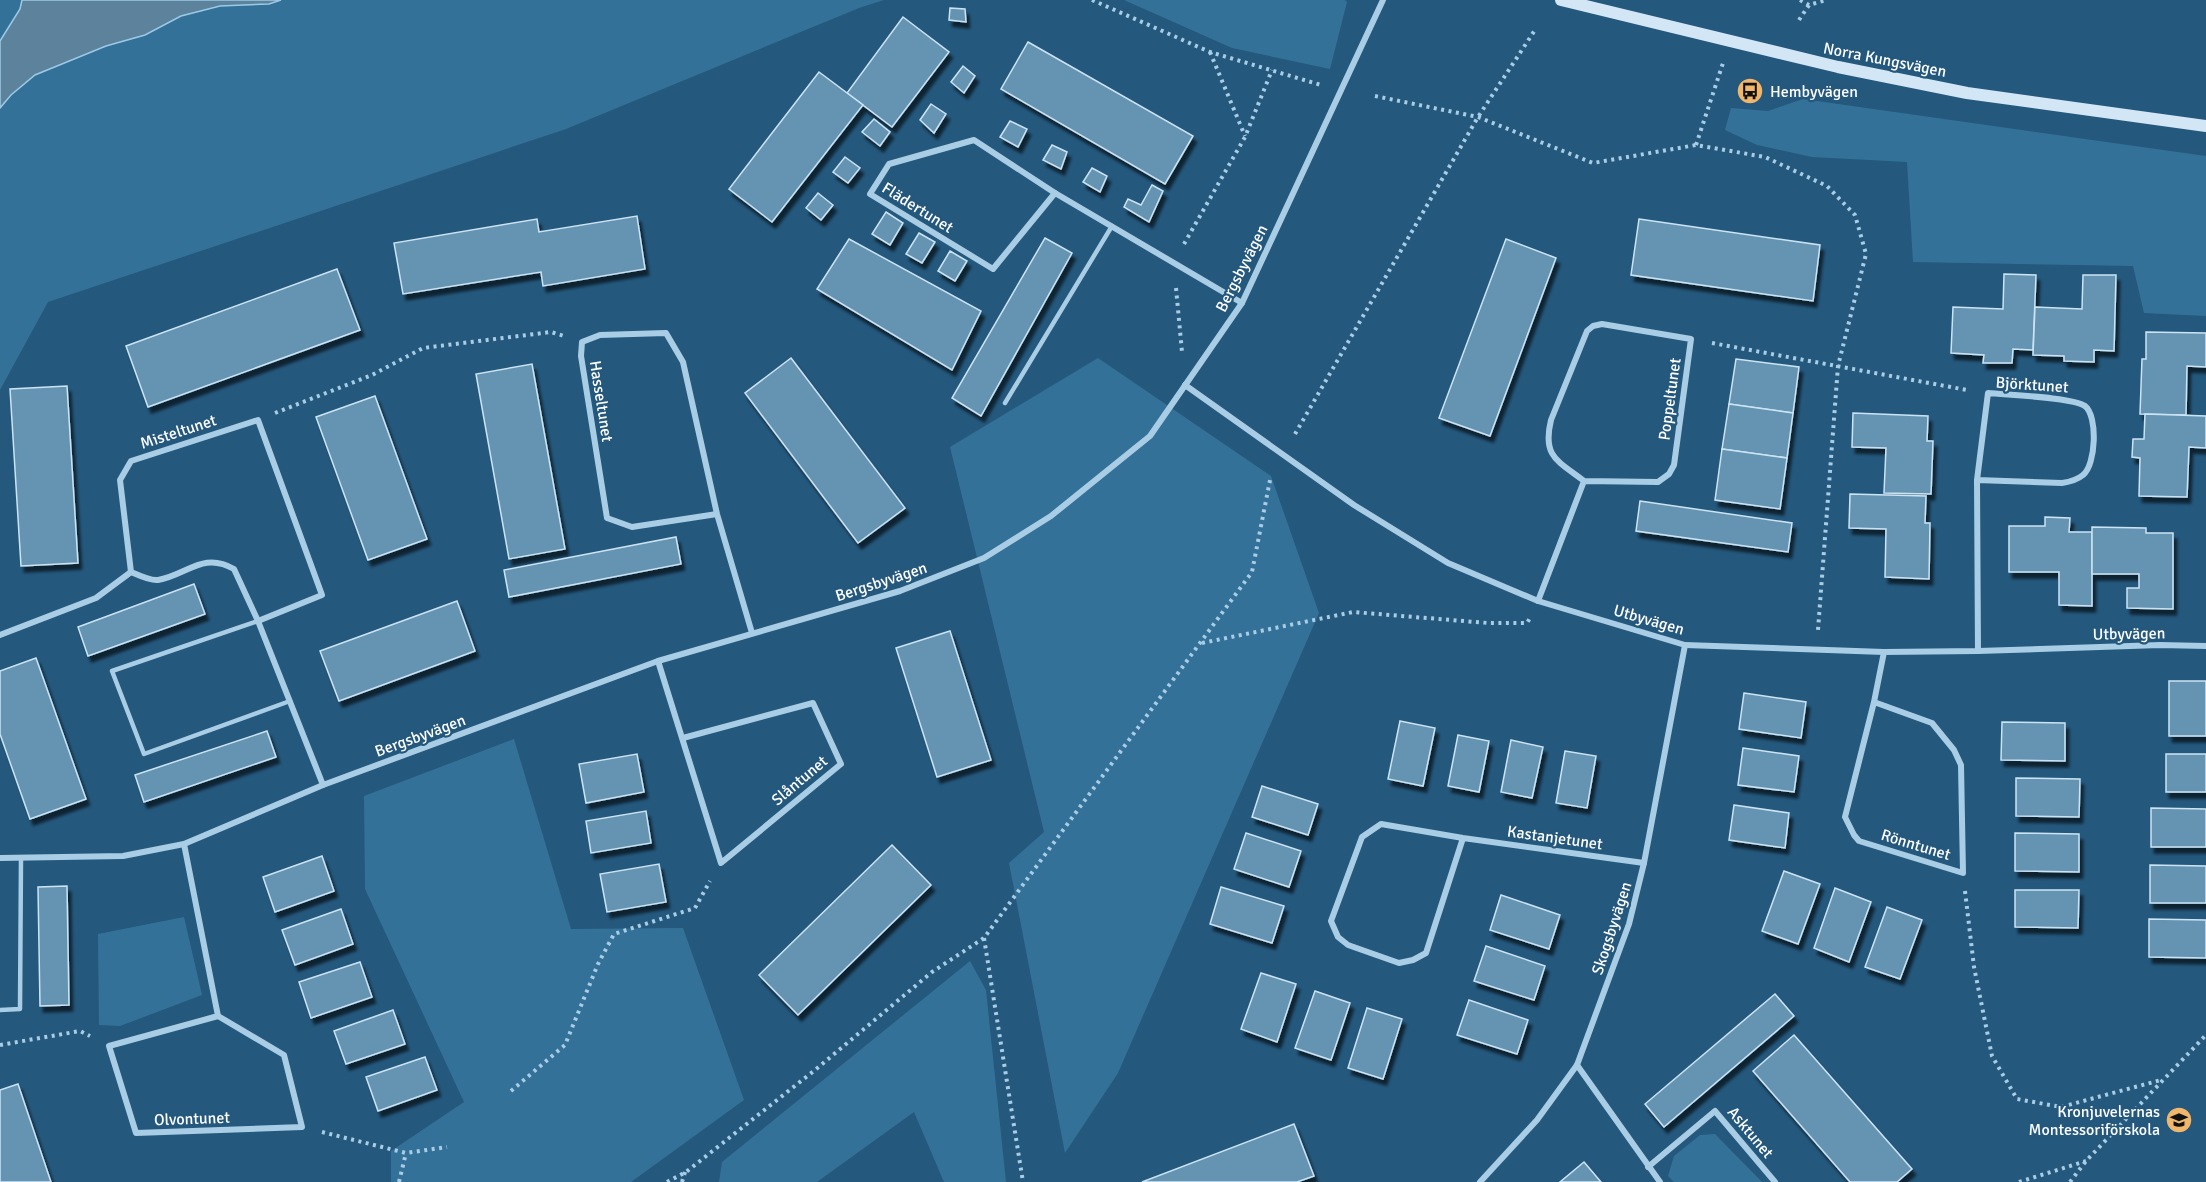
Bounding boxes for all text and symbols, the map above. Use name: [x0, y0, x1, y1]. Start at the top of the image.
street label: Norra Kungsvägen: [1821, 38, 1948, 82]
bus stop icon: Hembyvägen: [1735, 76, 1765, 106]
place label: Hembyvägen: [1770, 82, 1858, 102]
street label: Flädertunet: [878, 178, 957, 238]
street label: Bergsbyvägen: [1211, 221, 1272, 315]
street label: Poppeltunet: [1654, 356, 1686, 442]
street label: Hasseltunet: [585, 359, 617, 444]
street label: Björktunet: [1995, 372, 2069, 398]
street label: Misteltunet: [138, 410, 219, 454]
street label: Bergsbyvägen: [833, 558, 930, 606]
street label: Utbyvägen: [1611, 600, 1686, 640]
street label: Utbyvägen: [2092, 623, 2166, 645]
street label: Bergsbyvägen: [372, 710, 469, 762]
street label: Slåntunet: [767, 751, 832, 810]
street label: Kastanjetunet: [1506, 821, 1604, 855]
street label: Rönntunet: [1878, 825, 1953, 865]
street label: Skogsbyvägen: [1587, 879, 1636, 977]
place label: Kronjuvelernas Montessoriförskola: [2029, 1102, 2160, 1140]
street label: Asktunet: [1723, 1103, 1778, 1163]
school or university icon: Kronjuvelernas Montessoriförskola: [2164, 1105, 2194, 1135]
street label: Olvontunet: [154, 1108, 231, 1130]

